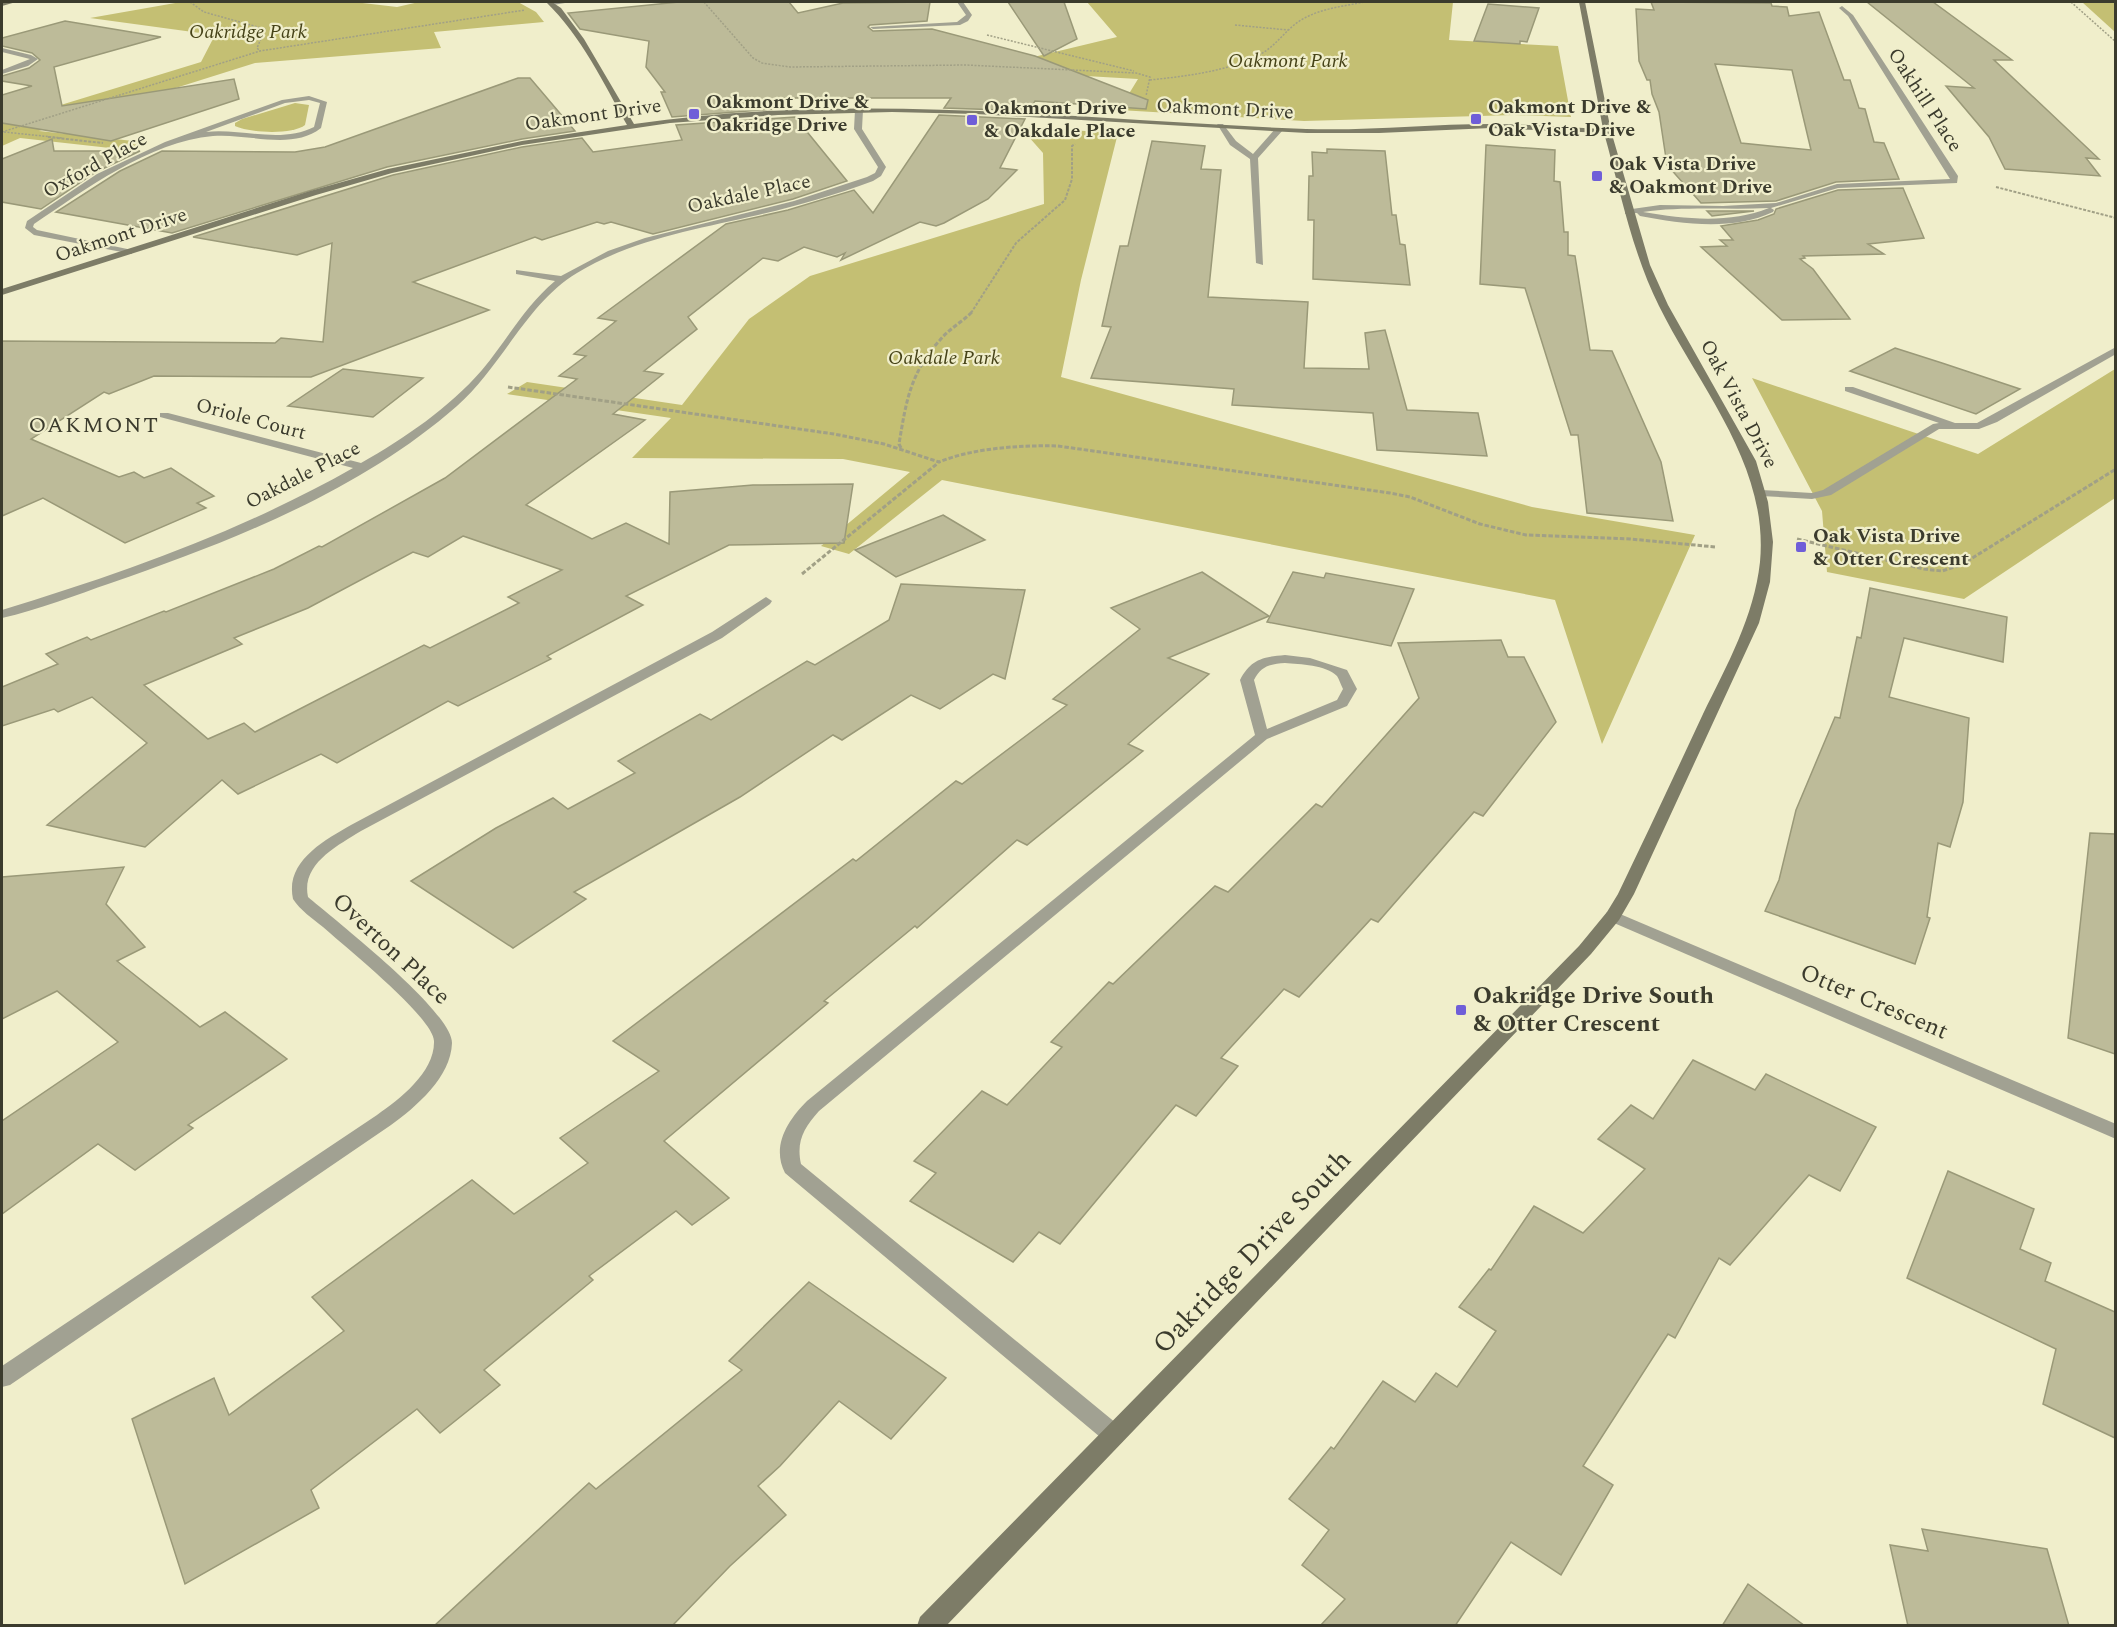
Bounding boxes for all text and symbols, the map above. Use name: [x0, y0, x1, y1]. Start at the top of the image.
park label: Oakridge Park: [189, 17, 308, 47]
street label: Oakhill Place: [1880, 42, 1970, 158]
park label: Oakmont Park: [1228, 46, 1349, 76]
place label: Oakmont Drive & Oakridge Drive: [706, 87, 870, 140]
street label: Oakmont Drive: [1155, 90, 1295, 128]
street label: Oakmont Drive: [523, 91, 663, 139]
place label: Oakmont Drive & Oak Vista Drive: [1488, 92, 1652, 145]
place label: Oakmont Drive & Oakdale Place: [984, 93, 1135, 146]
marker: Oakmont Drive & Oakridge Drive: [687, 107, 701, 121]
marker: Oakmont Drive & Oak Vista Drive: [1469, 112, 1483, 126]
marker: Oakmont Drive & Oakdale Place: [965, 113, 979, 127]
street label: Oxford Place: [37, 124, 153, 206]
place label: Oak Vista Drive & Oakmont Drive: [1609, 149, 1772, 202]
street label: Oakdale Place: [684, 166, 814, 222]
marker: Oak Vista Drive & Oakmont Drive: [1590, 169, 1604, 183]
street label: Oakmont Drive: [51, 199, 191, 271]
street label: Oak Vista Drive: [1692, 334, 1786, 474]
park label: Oakdale Park: [888, 343, 1001, 373]
street label: Oriole Court: [192, 390, 310, 448]
district label: OAKMONT: [28, 409, 160, 442]
street label: Oakdale Place: [240, 433, 366, 517]
place label: Oak Vista Drive & Otter Crescent: [1813, 521, 1969, 574]
marker: Oak Vista Drive & Otter Crescent: [1794, 540, 1808, 554]
street label: Overton Place: [323, 884, 459, 1014]
street label: Otter Crescent: [1794, 955, 1954, 1049]
place label: Oakridge Drive South & Otter Crescent: [1473, 978, 1714, 1042]
marker: Oakridge Drive South & Otter Crescent: [1454, 1003, 1468, 1017]
street label: Oakridge Drive South: [1142, 1140, 1362, 1364]

